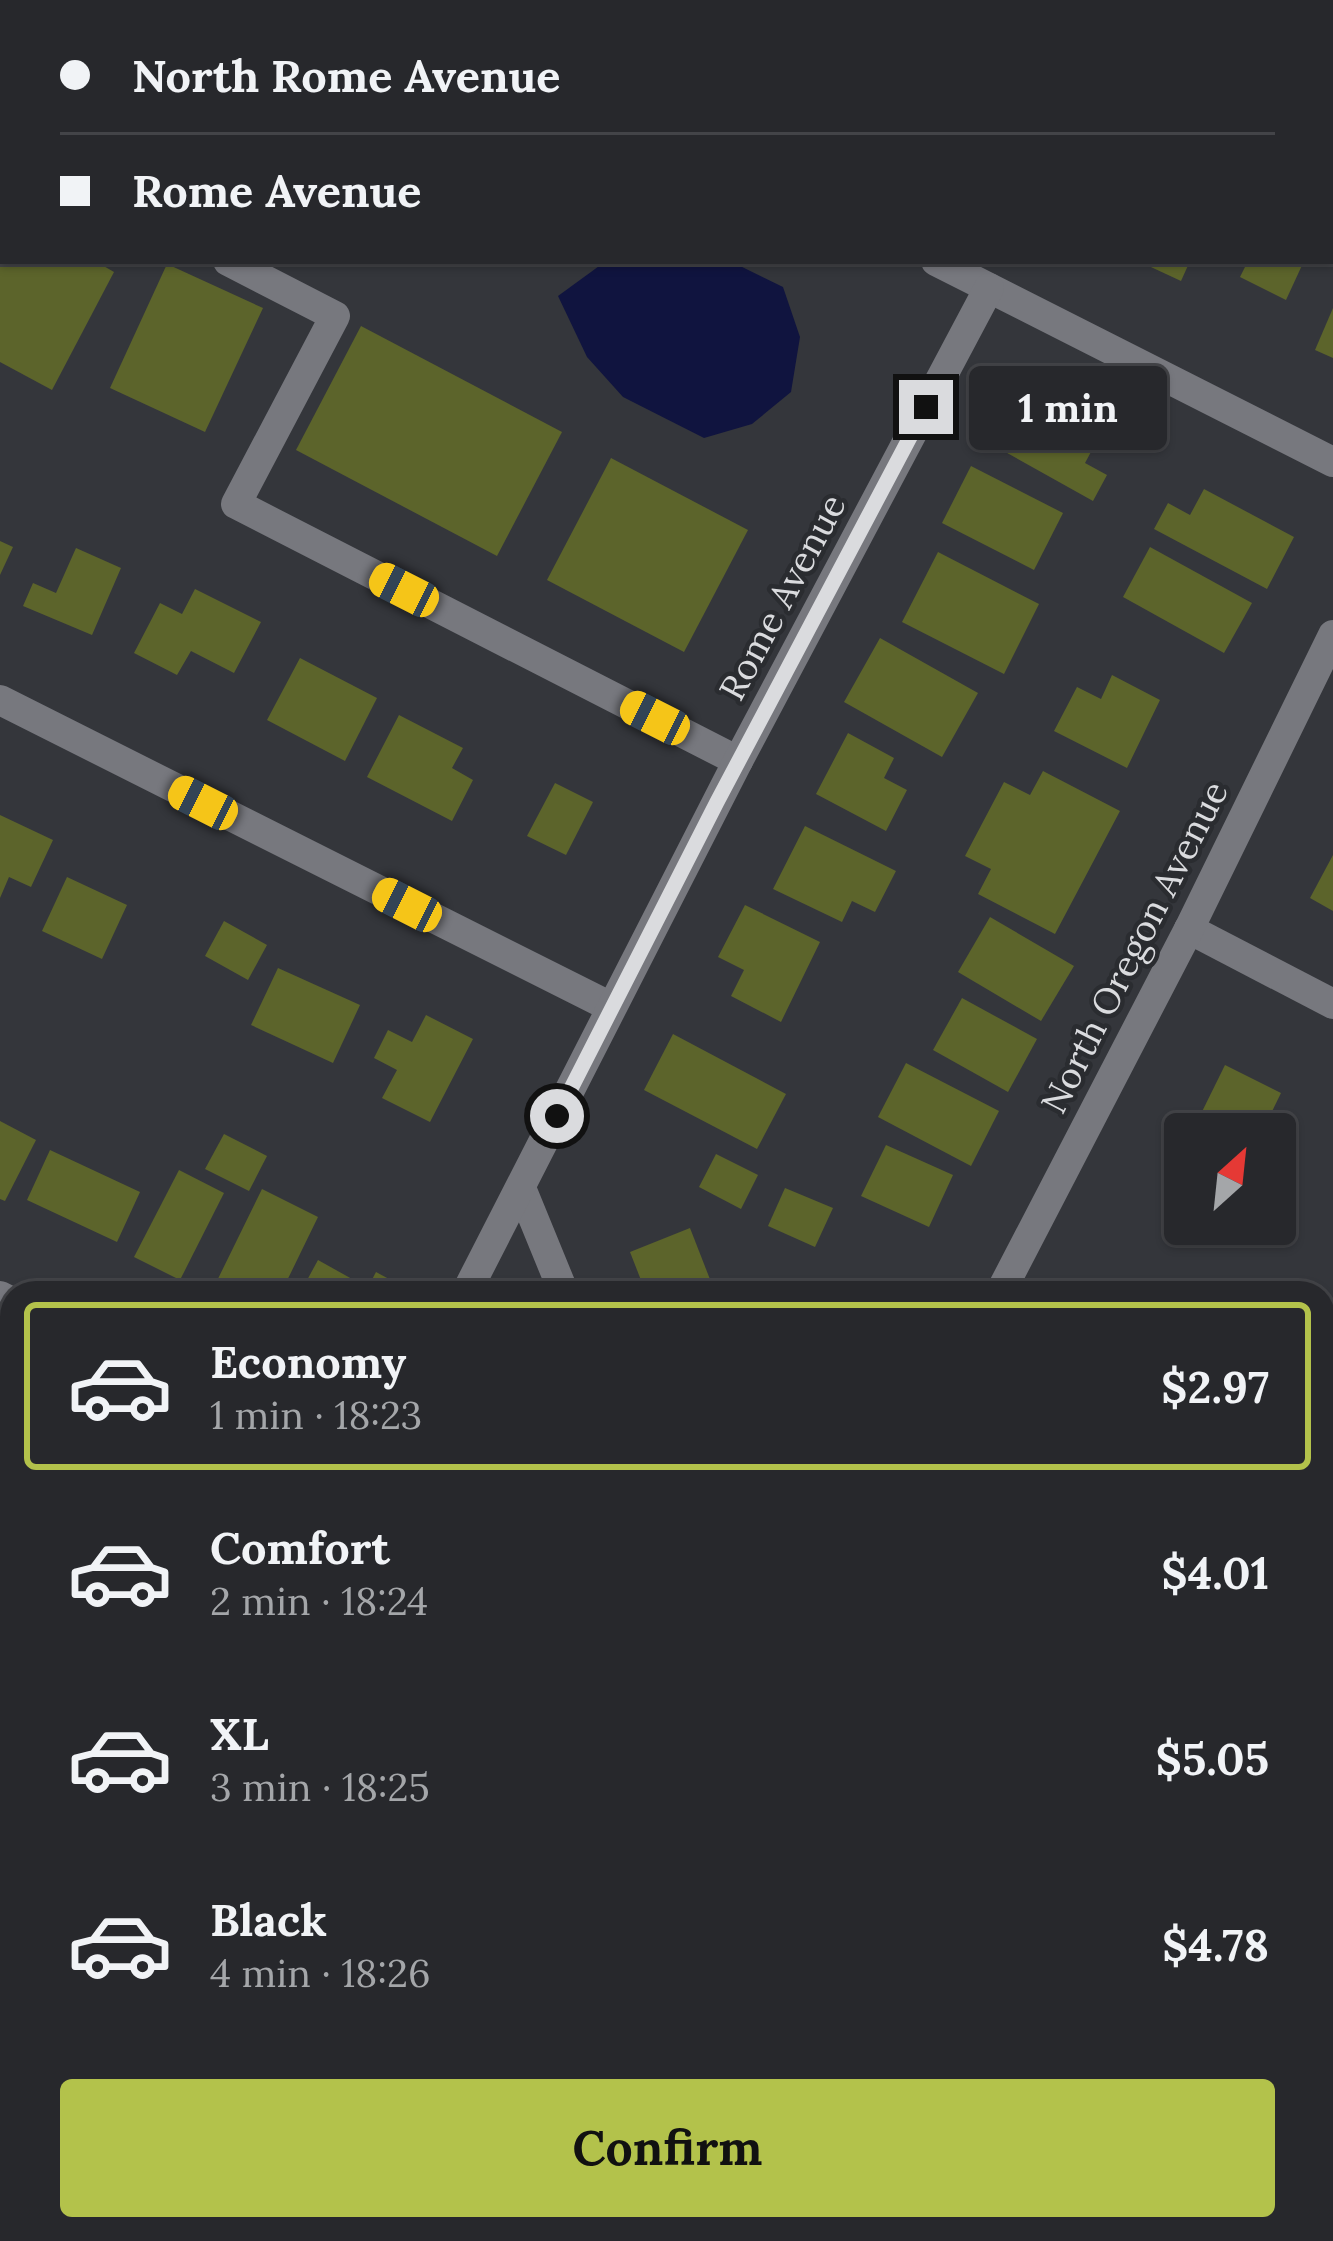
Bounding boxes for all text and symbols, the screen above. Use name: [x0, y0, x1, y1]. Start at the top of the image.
text: North Rome Avenue: [132, 47, 560, 104]
text: Rome Avenue: [132, 162, 421, 219]
callout: 1 min: [968, 365, 1166, 449]
route end: [899, 380, 953, 434]
text: 1 min: [1018, 383, 1118, 433]
street label: Rome Avenue: [708, 486, 856, 708]
car: [364, 558, 444, 622]
car: [615, 686, 695, 750]
car: [163, 771, 243, 835]
street label: North Oregon Avenue: [1030, 773, 1238, 1121]
car: [367, 873, 447, 937]
route start: [530, 1089, 584, 1143]
north arrow: [1164, 1113, 1296, 1245]
map controls: [1164, 1113, 1296, 1245]
icon: car: [66, 1332, 174, 1440]
text: Economy: [210, 1333, 406, 1390]
text: $2.97: [1161, 1358, 1269, 1415]
text: 1 min · 18:23: [210, 1390, 422, 1440]
icon: car: [66, 1518, 174, 1626]
text: Comfort: [210, 1519, 390, 1576]
text: $4.01: [1161, 1544, 1269, 1601]
text: 2 min · 18:24: [210, 1576, 428, 1626]
icon: car: [66, 1704, 174, 1812]
text: XL: [210, 1705, 269, 1762]
text: $5.05: [1156, 1730, 1269, 1787]
text: 3 min · 18:25: [210, 1762, 430, 1812]
icon: car: [66, 1890, 174, 1998]
text: Black: [210, 1891, 327, 1948]
text: $4.78: [1162, 1916, 1269, 1973]
text: 4 min · 18:26: [210, 1948, 431, 1998]
button: Confirm: [60, 2079, 1275, 2217]

